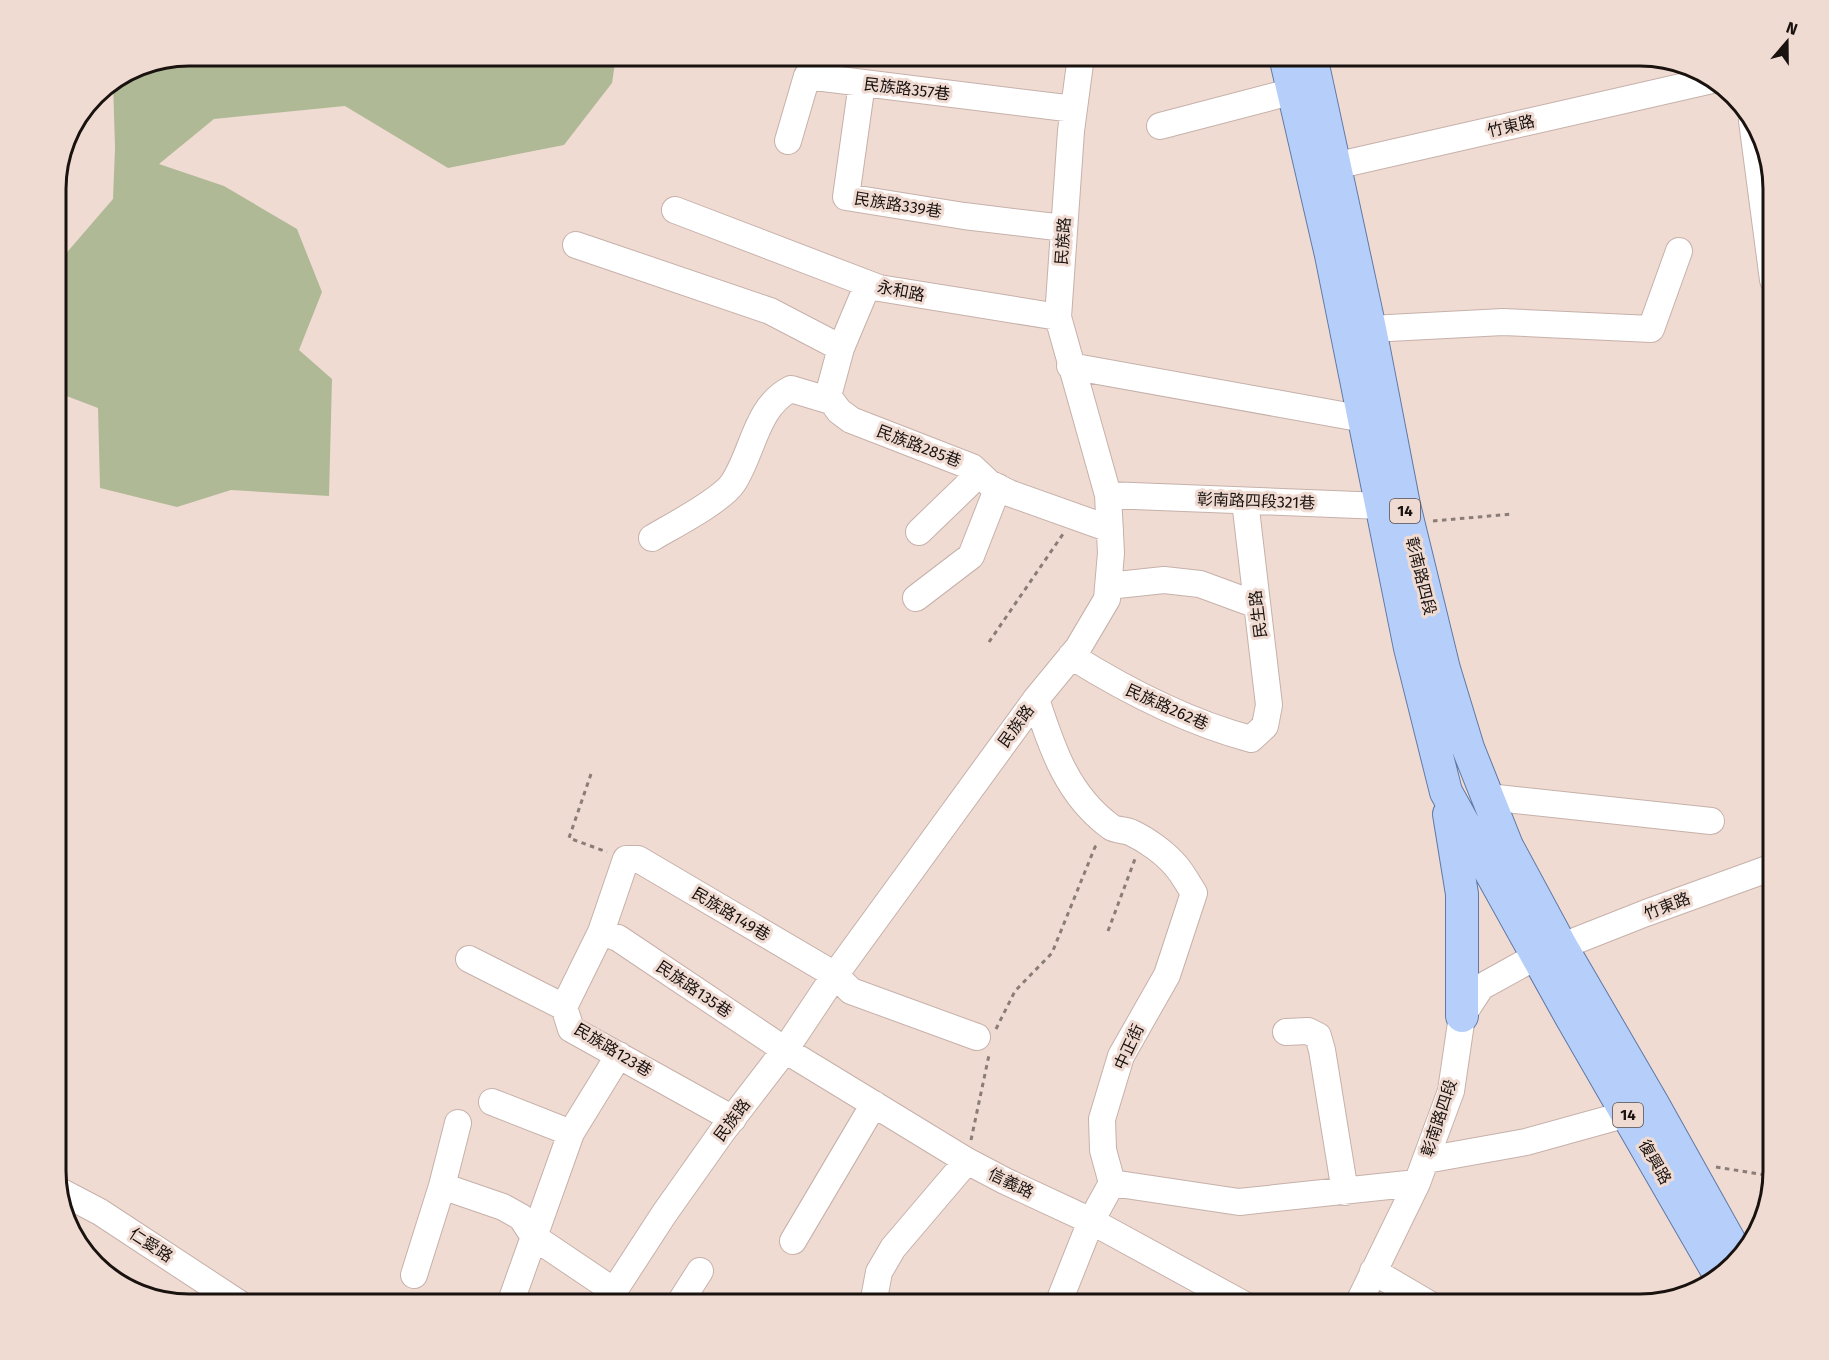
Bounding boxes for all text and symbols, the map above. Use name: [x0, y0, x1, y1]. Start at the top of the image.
north arrow: [1757, 12, 1817, 72]
text: N: [1784, 18, 1800, 39]
street label: 民族路357巷: [863, 74, 951, 104]
street label: 竹東路: [1485, 111, 1537, 141]
street label: 民族路339巷: [853, 189, 943, 221]
street label: 民族路: [1052, 216, 1074, 266]
street label: 永和路: [876, 277, 926, 305]
street label: 民族路285巷: [874, 421, 964, 471]
street label: 彰南路四段321巷: [1197, 489, 1315, 513]
road number: 14: [1390, 499, 1420, 523]
street label: 彰南路四段: [1402, 535, 1440, 617]
street label: 民生路: [1246, 589, 1270, 639]
street label: 民族路262巷: [1123, 680, 1211, 734]
street label: 民族路: [994, 701, 1038, 751]
street label: 民族路149巷: [689, 883, 773, 945]
street label: 竹東路: [1641, 889, 1693, 923]
street label: 民族路135巷: [653, 957, 735, 1021]
street label: 民族路123巷: [571, 1020, 655, 1080]
street label: 中正街: [1110, 1021, 1148, 1073]
street label: 彰南路四段: [1418, 1077, 1460, 1159]
street label: 民族路: [710, 1095, 754, 1145]
road number: 14: [1613, 1103, 1643, 1127]
street label: 復興路: [1635, 1136, 1675, 1188]
street label: 信義路: [985, 1164, 1037, 1202]
street label: 仁愛路: [126, 1224, 176, 1266]

